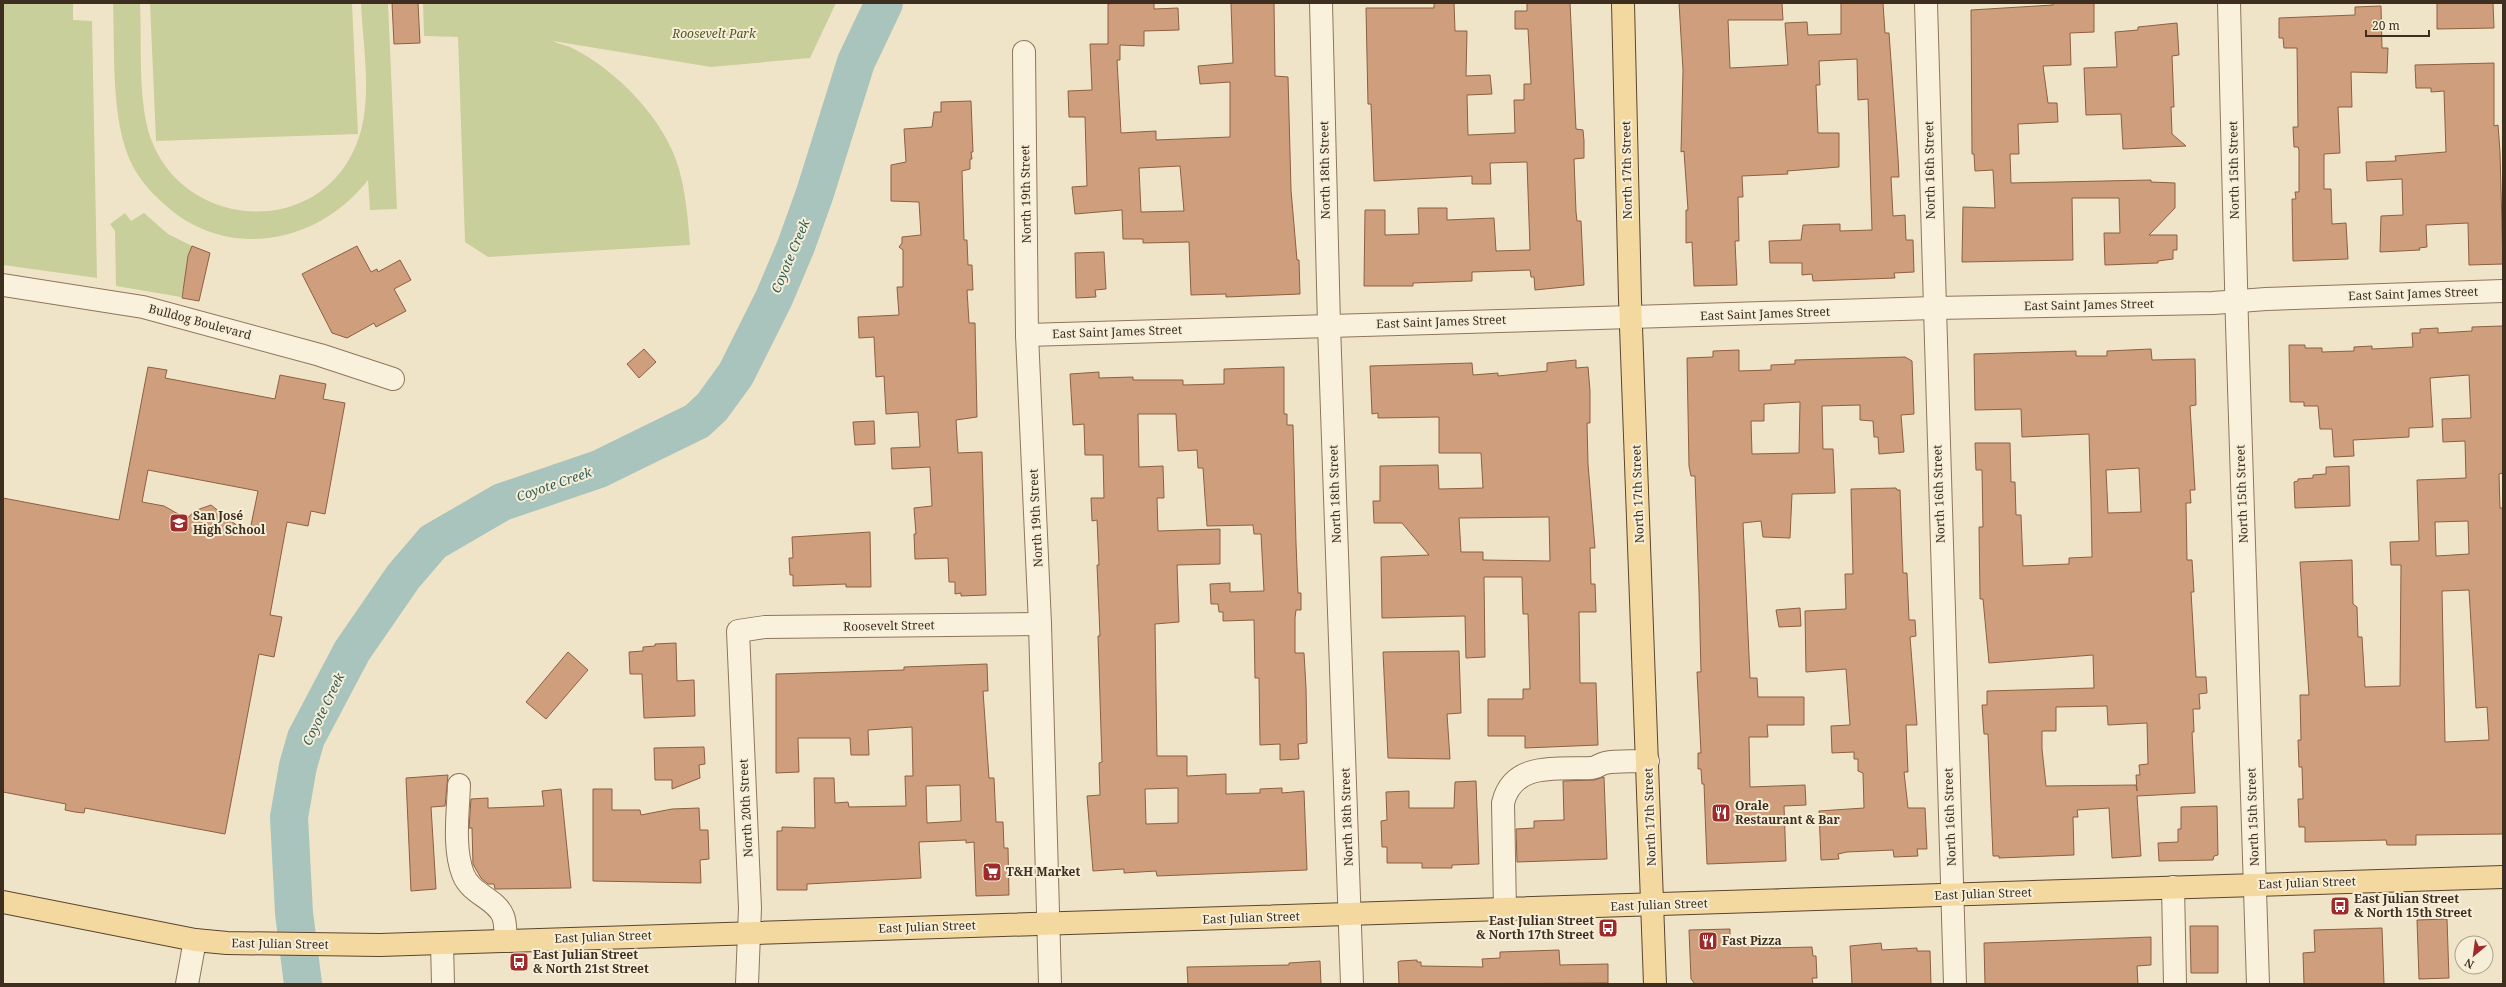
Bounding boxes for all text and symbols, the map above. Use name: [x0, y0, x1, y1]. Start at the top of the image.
scale bar: [2366, 12, 2429, 38]
text: 20 m: [2372, 17, 2400, 34]
park label: Roosevelt Park: [671, 25, 757, 42]
street label: North 18th Street: [1315, 121, 1334, 219]
street label: North 17th Street: [1617, 121, 1636, 219]
street label: North 16th Street: [1920, 121, 1939, 219]
street label: North 15th Street: [2224, 121, 2243, 219]
street label: North 19th Street: [1016, 145, 1035, 243]
water label: Coyote Creek: [766, 216, 814, 296]
street label: East Saint James Street: [2348, 283, 2478, 304]
street label: East Saint James Street: [2024, 295, 2154, 314]
street label: Bulldog Boulevard: [147, 300, 254, 344]
street label: East Saint James Street: [1700, 303, 1830, 324]
street label: East Saint James Street: [1376, 311, 1506, 332]
street label: East Saint James Street: [1052, 321, 1182, 342]
street label: North 18th Street: [1324, 444, 1345, 544]
street label: North 17th Street: [1627, 444, 1648, 544]
street label: North 16th Street: [1928, 444, 1949, 544]
street label: North 15th Street: [2231, 444, 2252, 544]
water label: Coyote Creek: [514, 463, 595, 505]
street label: North 19th Street: [1024, 468, 1047, 568]
place label: San José High School: [193, 507, 266, 538]
school or university icon: San José High School: [168, 512, 190, 534]
street label: Roosevelt Street: [843, 616, 935, 635]
water label: Coyote Creek: [298, 669, 349, 748]
street label: North 20th Street: [734, 758, 757, 858]
street label: North 18th Street: [1336, 767, 1357, 867]
street label: North 17th Street: [1639, 767, 1660, 867]
street label: North 16th Street: [1939, 767, 1960, 867]
street label: North 15th Street: [2242, 767, 2263, 867]
place label: Orale Restaurant & Bar: [1735, 797, 1840, 828]
restaurant icon: Orale Restaurant & Bar: [1710, 802, 1732, 824]
supermarket icon: T&H Market: [981, 861, 1003, 883]
place label: T&H Market: [1006, 863, 1080, 880]
street label: East Julian Street: [2258, 872, 2356, 893]
street label: East Julian Street: [1934, 883, 2032, 904]
place label: East Julian Street & North 15th Street: [2354, 890, 2472, 921]
street label: East Julian Street: [1610, 894, 1708, 915]
bus stop icon: East Julian Street & North 15th Street: [2329, 895, 2351, 917]
street label: East Julian Street: [1202, 907, 1300, 928]
place label: East Julian Street & North 17th Street: [1476, 912, 1594, 943]
street label: East Julian Street: [878, 916, 976, 937]
bus stop icon: East Julian Street & North 17th Street: [1597, 917, 1619, 939]
street label: East Julian Street: [554, 926, 652, 947]
restaurant icon: Fast Pizza: [1697, 930, 1719, 952]
place label: Fast Pizza: [1722, 932, 1782, 949]
street label: East Julian Street: [231, 934, 329, 953]
north arrow: [2454, 935, 2494, 975]
place label: East Julian Street & North 21st Street: [533, 946, 649, 977]
bus stop icon: East Julian Street & North 21st Street: [508, 951, 530, 973]
text: N: [2461, 955, 2476, 973]

